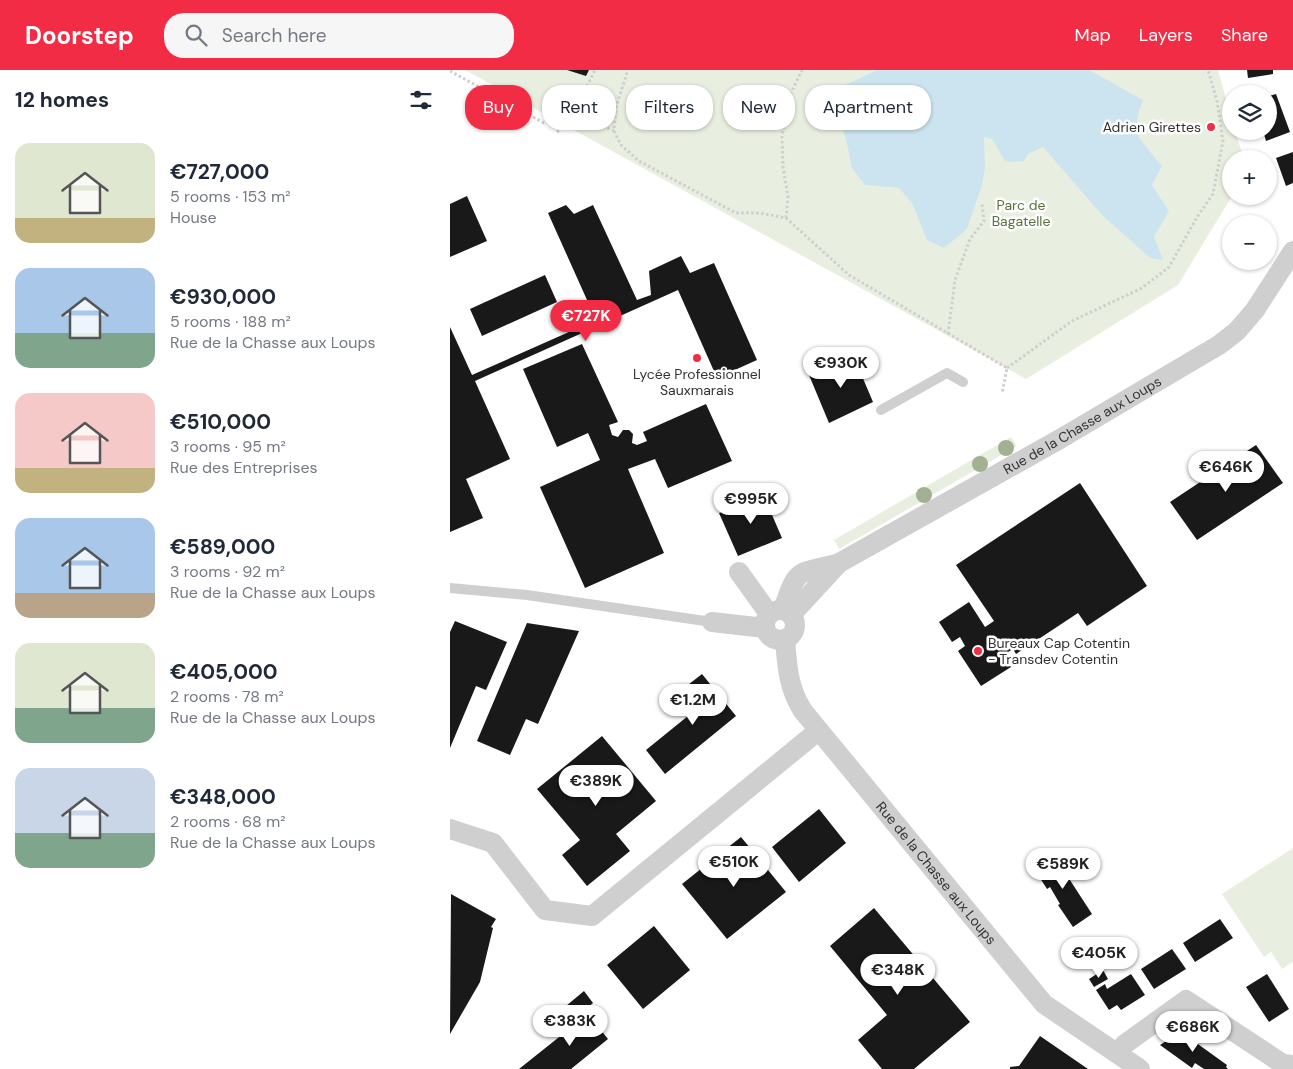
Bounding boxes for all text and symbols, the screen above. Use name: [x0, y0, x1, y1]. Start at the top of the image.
search box: [164, 13, 514, 58]
text: Doorstep: [25, 20, 134, 51]
icon: search: [182, 21, 210, 49]
text: Search here: [222, 23, 327, 48]
text: Map: [1075, 23, 1111, 47]
text: Layers: [1139, 23, 1193, 47]
text: Share: [1221, 23, 1268, 47]
chip: Buy: [465, 85, 532, 130]
chip: Rent: [542, 85, 616, 130]
chip: Filters: [626, 85, 713, 130]
chip: New: [723, 85, 795, 130]
chip: Apartment: [805, 85, 931, 130]
map controls: [1222, 85, 1277, 270]
button: layers: [1222, 85, 1277, 140]
text: 12 homes: [15, 86, 109, 114]
icon: filters: [407, 86, 435, 114]
place label: Adrien Girettes: [1103, 118, 1201, 136]
marker: Adrien Girettes: [1205, 121, 1217, 133]
button: +: [1222, 150, 1277, 205]
text: €727,000: [170, 158, 269, 186]
icon: home: [55, 163, 115, 223]
text: 5 rooms · 153 m²: [170, 186, 291, 207]
park label: Parc de Bagatelle: [992, 196, 1050, 230]
text: House: [170, 207, 217, 228]
button: −: [1222, 215, 1277, 270]
text: €930,000: [170, 283, 276, 311]
icon: home: [55, 288, 115, 348]
pin: €727K: [551, 300, 621, 342]
text: €727K: [561, 305, 611, 326]
text: 5 rooms · 188 m²: [170, 311, 291, 332]
text: Rue de la Chasse aux Loups: [170, 332, 376, 353]
pin: €930K: [806, 346, 876, 389]
marker: Lycée Professionnel Sauxmarais: [691, 352, 703, 364]
text: €930K: [814, 352, 868, 373]
place label: Lycée Professionnel Sauxmarais: [633, 365, 761, 399]
street label: Rue de la Chasse aux Loups: [1000, 372, 1165, 478]
text: €510,000: [170, 408, 271, 436]
icon: home: [55, 413, 115, 473]
text: 3 rooms · 95 m²: [170, 436, 286, 457]
pin: €646K: [1191, 450, 1261, 493]
text: €646K: [1199, 456, 1253, 477]
text: Rue des Entreprises: [170, 457, 318, 478]
pin: €995K: [716, 482, 786, 525]
text: €995K: [724, 488, 778, 509]
text: €589,000: [170, 533, 275, 561]
icon: home: [55, 538, 115, 598]
text: 3 rooms · 92 m²: [170, 561, 285, 582]
text: Rue de la Chasse aux Loups: [170, 582, 376, 603]
place label: Bureaux Cap Cotentin - Transdev Cotentin: [988, 634, 1130, 668]
marker: Bureaux Cap Cotentin - Transdev Cotentin: [972, 645, 984, 657]
text: €405,000: [170, 658, 278, 686]
icon: home: [55, 663, 115, 723]
pin: €1.2M: [658, 684, 728, 726]
text: 2 rooms · 78 m²: [170, 686, 284, 707]
text: €1.2M: [670, 689, 716, 710]
text: Rue de la Chasse aux Loups: [170, 707, 376, 728]
pin: €389K: [561, 764, 631, 807]
text: €389K: [570, 770, 622, 791]
text: €348,000: [170, 783, 276, 811]
icon: home: [55, 788, 115, 848]
street label: Rue de la Chasse aux Loups: [872, 798, 1000, 948]
text: 2 rooms · 68 m²: [170, 811, 286, 832]
text: Rue de la Chasse aux Loups: [170, 832, 376, 853]
pin: €510K: [699, 846, 769, 888]
pin: €589K: [1028, 848, 1098, 890]
text: €510K: [709, 851, 759, 872]
text: €589K: [1037, 853, 1089, 874]
pin: €405K: [1064, 936, 1134, 979]
text: €405K: [1072, 942, 1126, 963]
pin: €348K: [863, 954, 933, 996]
text: €348K: [871, 959, 925, 980]
pin: €383K: [535, 1004, 605, 1047]
text: €383K: [544, 1010, 596, 1031]
pin: €686K: [1158, 1010, 1228, 1053]
text: €686K: [1166, 1016, 1220, 1037]

